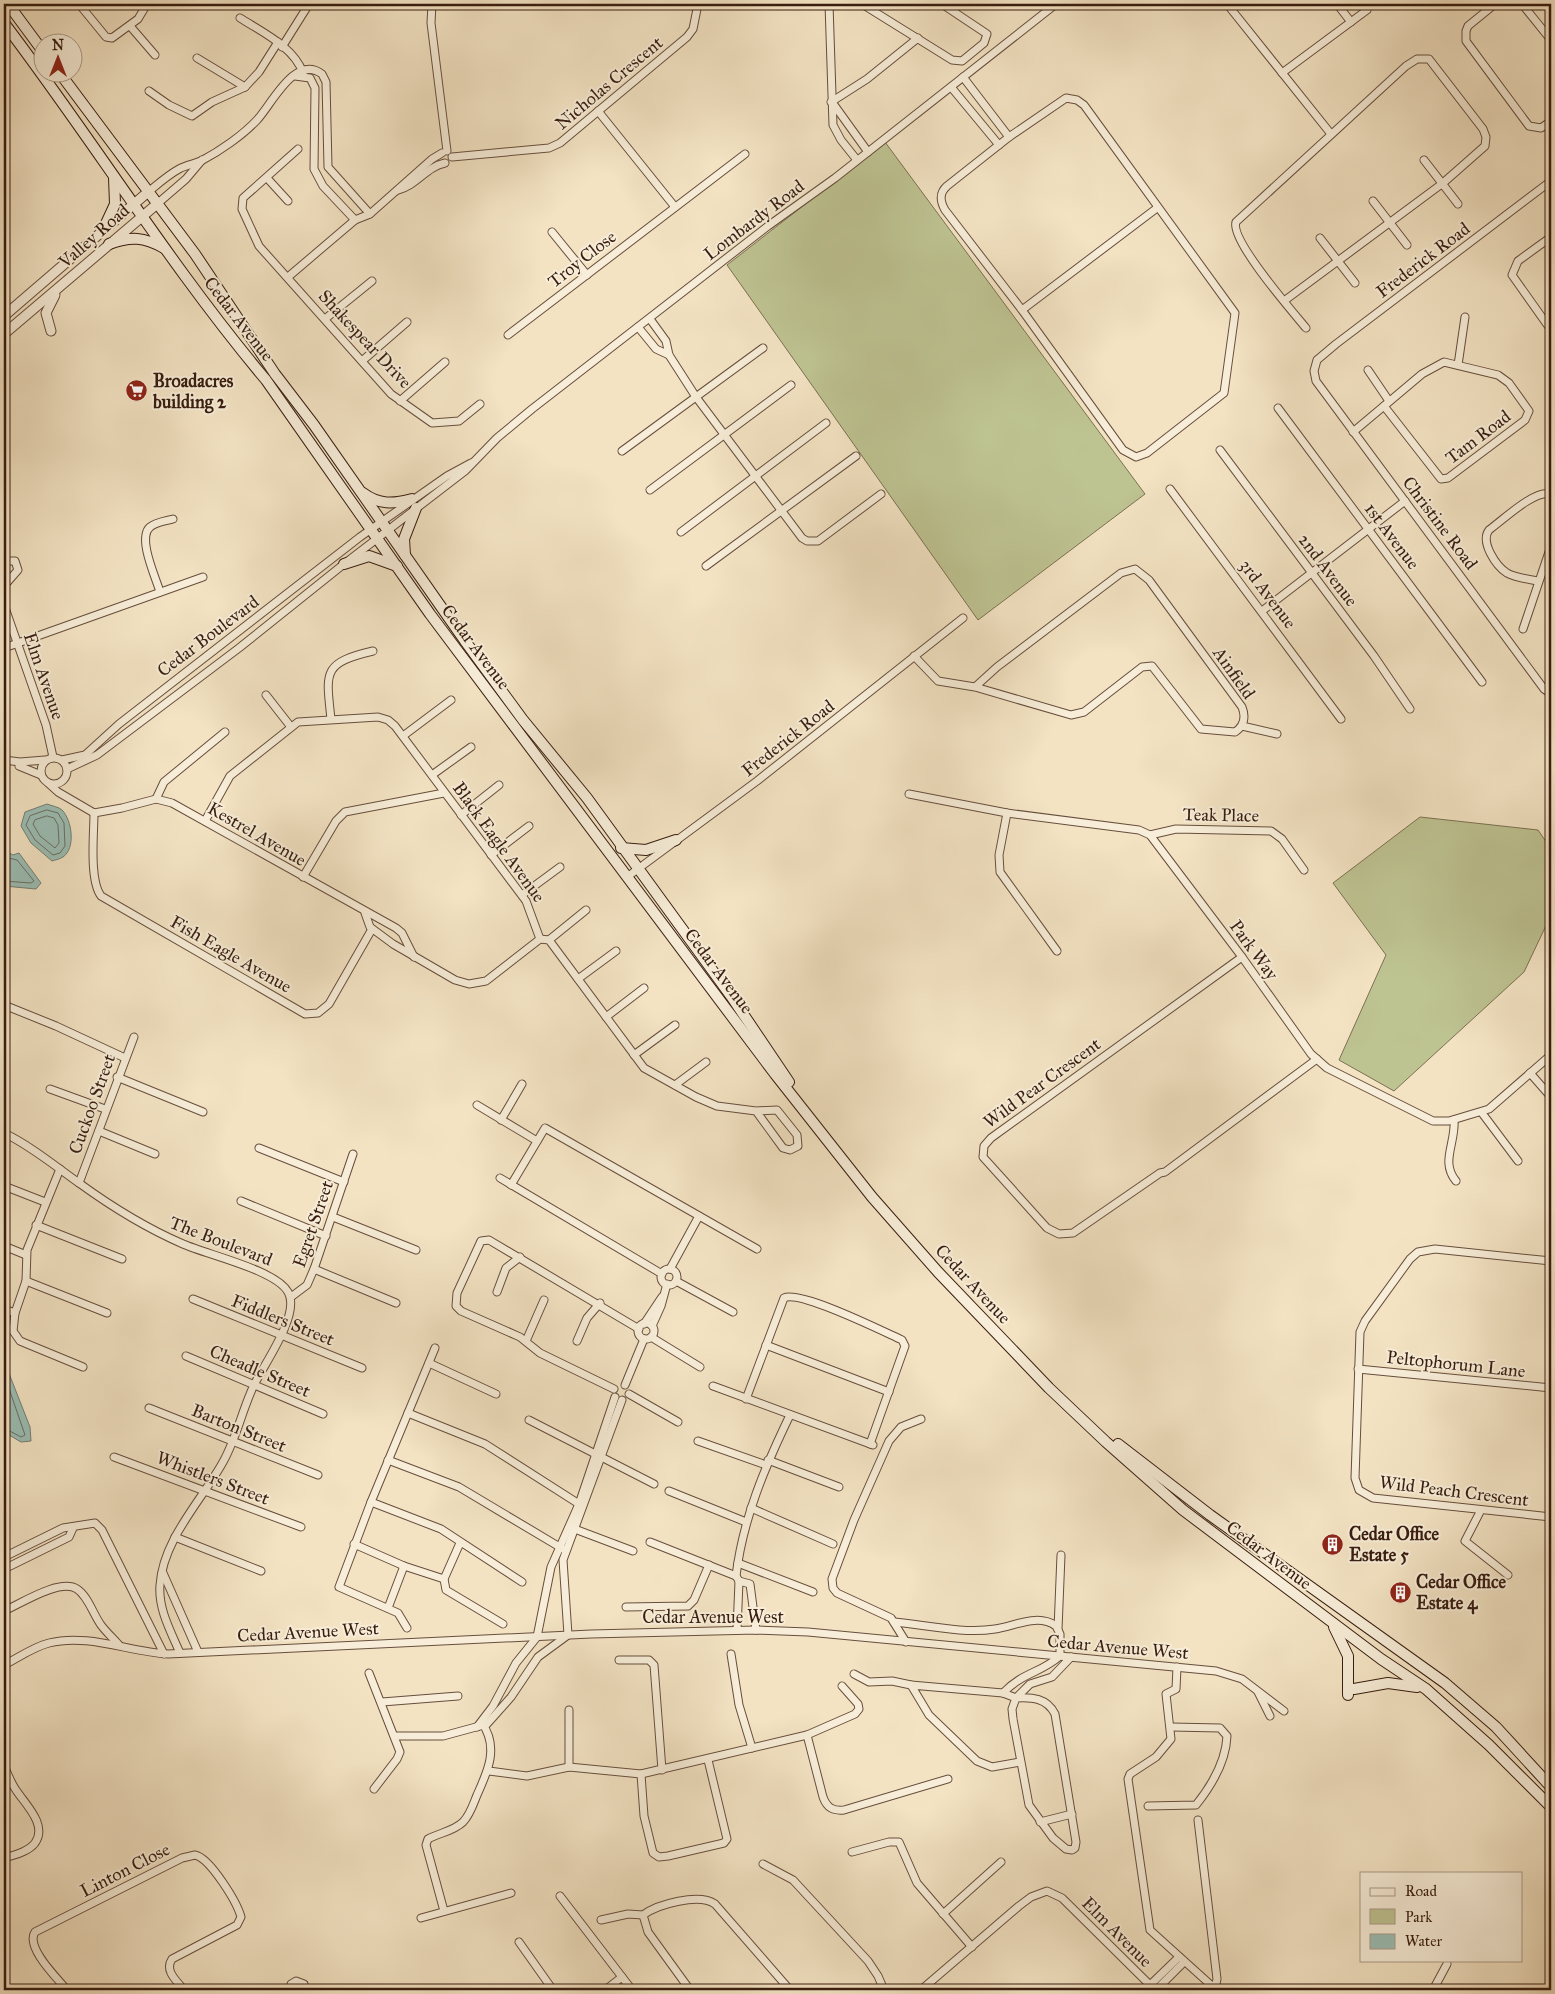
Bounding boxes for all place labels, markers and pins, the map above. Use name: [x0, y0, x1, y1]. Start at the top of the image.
place label: Broadacres building 2: [152, 370, 234, 414]
supermarket icon: Broadacres building 2: [125, 379, 149, 403]
place label: Cedar Office Estate 5: [1349, 1523, 1440, 1566]
building icon: Cedar Office Estate 5: [1321, 1532, 1345, 1556]
place label: Cedar Office Estate 4: [1416, 1571, 1507, 1615]
building icon: Cedar Office Estate 4: [1388, 1580, 1412, 1604]

